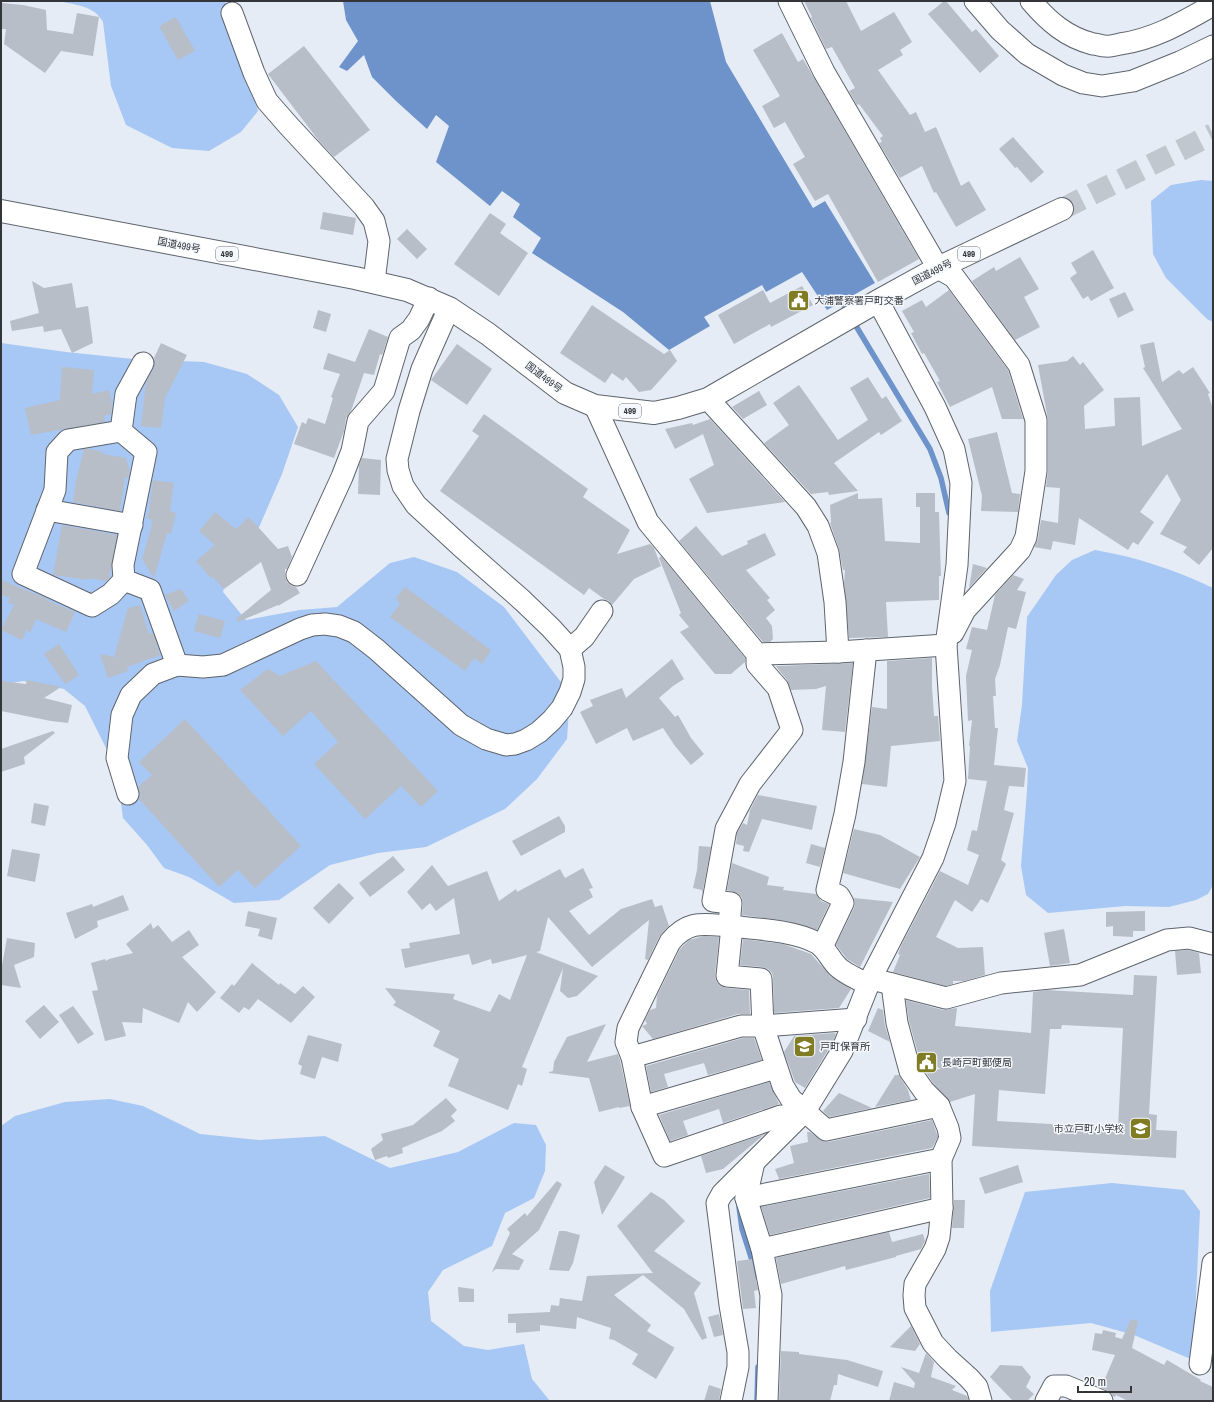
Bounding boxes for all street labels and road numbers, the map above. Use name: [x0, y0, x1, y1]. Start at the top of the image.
street label: 国道499号: [156, 234, 202, 256]
road number: 499: [216, 247, 238, 261]
road number: 499: [958, 247, 980, 261]
street label: 国道499号: [910, 256, 954, 288]
street label: 国道499号: [523, 359, 565, 395]
road number: 499: [619, 404, 641, 418]

